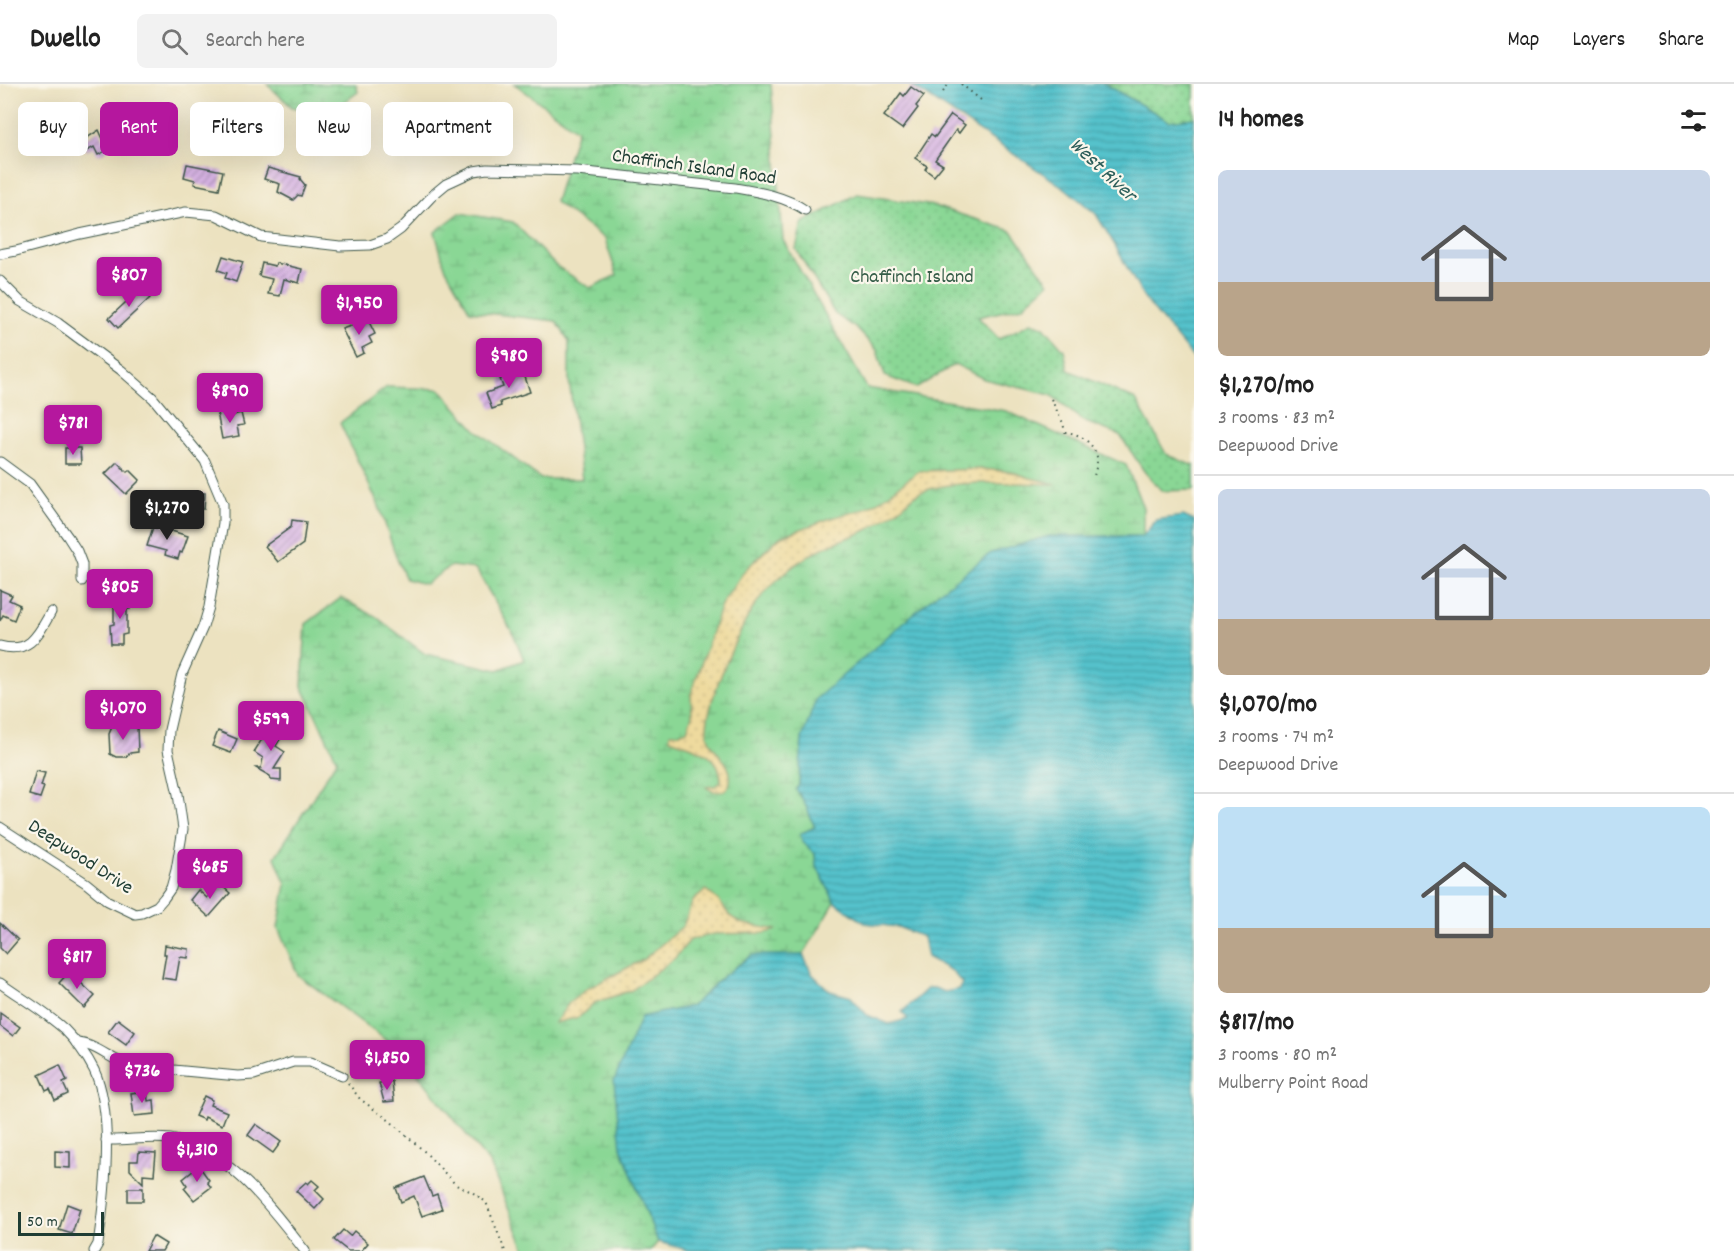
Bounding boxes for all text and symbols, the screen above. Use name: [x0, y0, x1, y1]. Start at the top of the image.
search box: [137, 14, 557, 68]
text: Dwello: [30, 21, 101, 61]
icon: search: [158, 25, 191, 58]
text: Search here: [206, 26, 305, 57]
text: Map: [1508, 26, 1539, 56]
text: Layers: [1572, 26, 1625, 56]
text: Share: [1658, 26, 1704, 56]
chip: Buy: [18, 102, 88, 156]
chip: Rent: [100, 102, 178, 156]
chip: Filters: [190, 102, 284, 156]
chip: New: [296, 102, 371, 156]
chip: Apartment: [383, 102, 513, 156]
text: 14 homes: [1218, 102, 1304, 139]
icon: filters: [1677, 104, 1710, 137]
water label: West River: [1062, 132, 1144, 212]
street label: Chaffinch Island Road: [610, 143, 778, 193]
icon: home: [1410, 209, 1518, 317]
pin: $807: [93, 257, 165, 308]
text: $807: [111, 262, 147, 290]
park label: Chaffinch Island: [850, 264, 974, 292]
pin: $1,950: [310, 285, 408, 336]
text: $1,950: [335, 290, 383, 318]
pin: $980: [473, 338, 545, 389]
text: $980: [490, 343, 528, 371]
text: $1,270/mo: [1218, 368, 1314, 405]
pin: $890: [194, 373, 266, 424]
text: $890: [211, 378, 249, 406]
pin: $781: [37, 405, 109, 456]
text: 3 rooms · 83 m²: [1218, 405, 1335, 433]
text: $781: [58, 410, 88, 438]
text: Deepwood Drive: [1218, 433, 1338, 461]
pin: $1,270: [118, 490, 216, 541]
text: $1,270: [144, 495, 190, 523]
icon: home: [1410, 528, 1518, 636]
pin: $805: [84, 569, 156, 620]
text: $805: [101, 574, 139, 602]
text: $1,070/mo: [1218, 687, 1317, 724]
pin: $1,070: [74, 690, 172, 741]
text: $1,070: [99, 695, 147, 723]
pin: $599: [235, 701, 307, 752]
text: $599: [252, 706, 290, 734]
text: 3 rooms · 74 m²: [1218, 724, 1334, 752]
text: Deepwood Drive: [1218, 752, 1338, 780]
street label: Deepwood Drive: [22, 813, 138, 903]
icon: home: [1410, 846, 1518, 954]
pin: $685: [174, 849, 246, 900]
text: $685: [191, 854, 229, 882]
pin: $817: [41, 939, 113, 990]
text: $817: [62, 944, 92, 972]
text: $817/mo: [1218, 1005, 1294, 1042]
pin: $1,850: [338, 1040, 436, 1091]
text: 3 rooms · 80 m²: [1218, 1042, 1337, 1070]
text: $1,850: [364, 1045, 410, 1073]
pin: $736: [106, 1053, 178, 1104]
text: $736: [124, 1058, 160, 1086]
text: Mulberry Point Road: [1218, 1070, 1368, 1098]
pin: $1,310: [148, 1132, 246, 1183]
text: $1,310: [176, 1137, 218, 1165]
scale bar: [18, 1209, 104, 1236]
text: 50 m: [27, 1211, 58, 1234]

